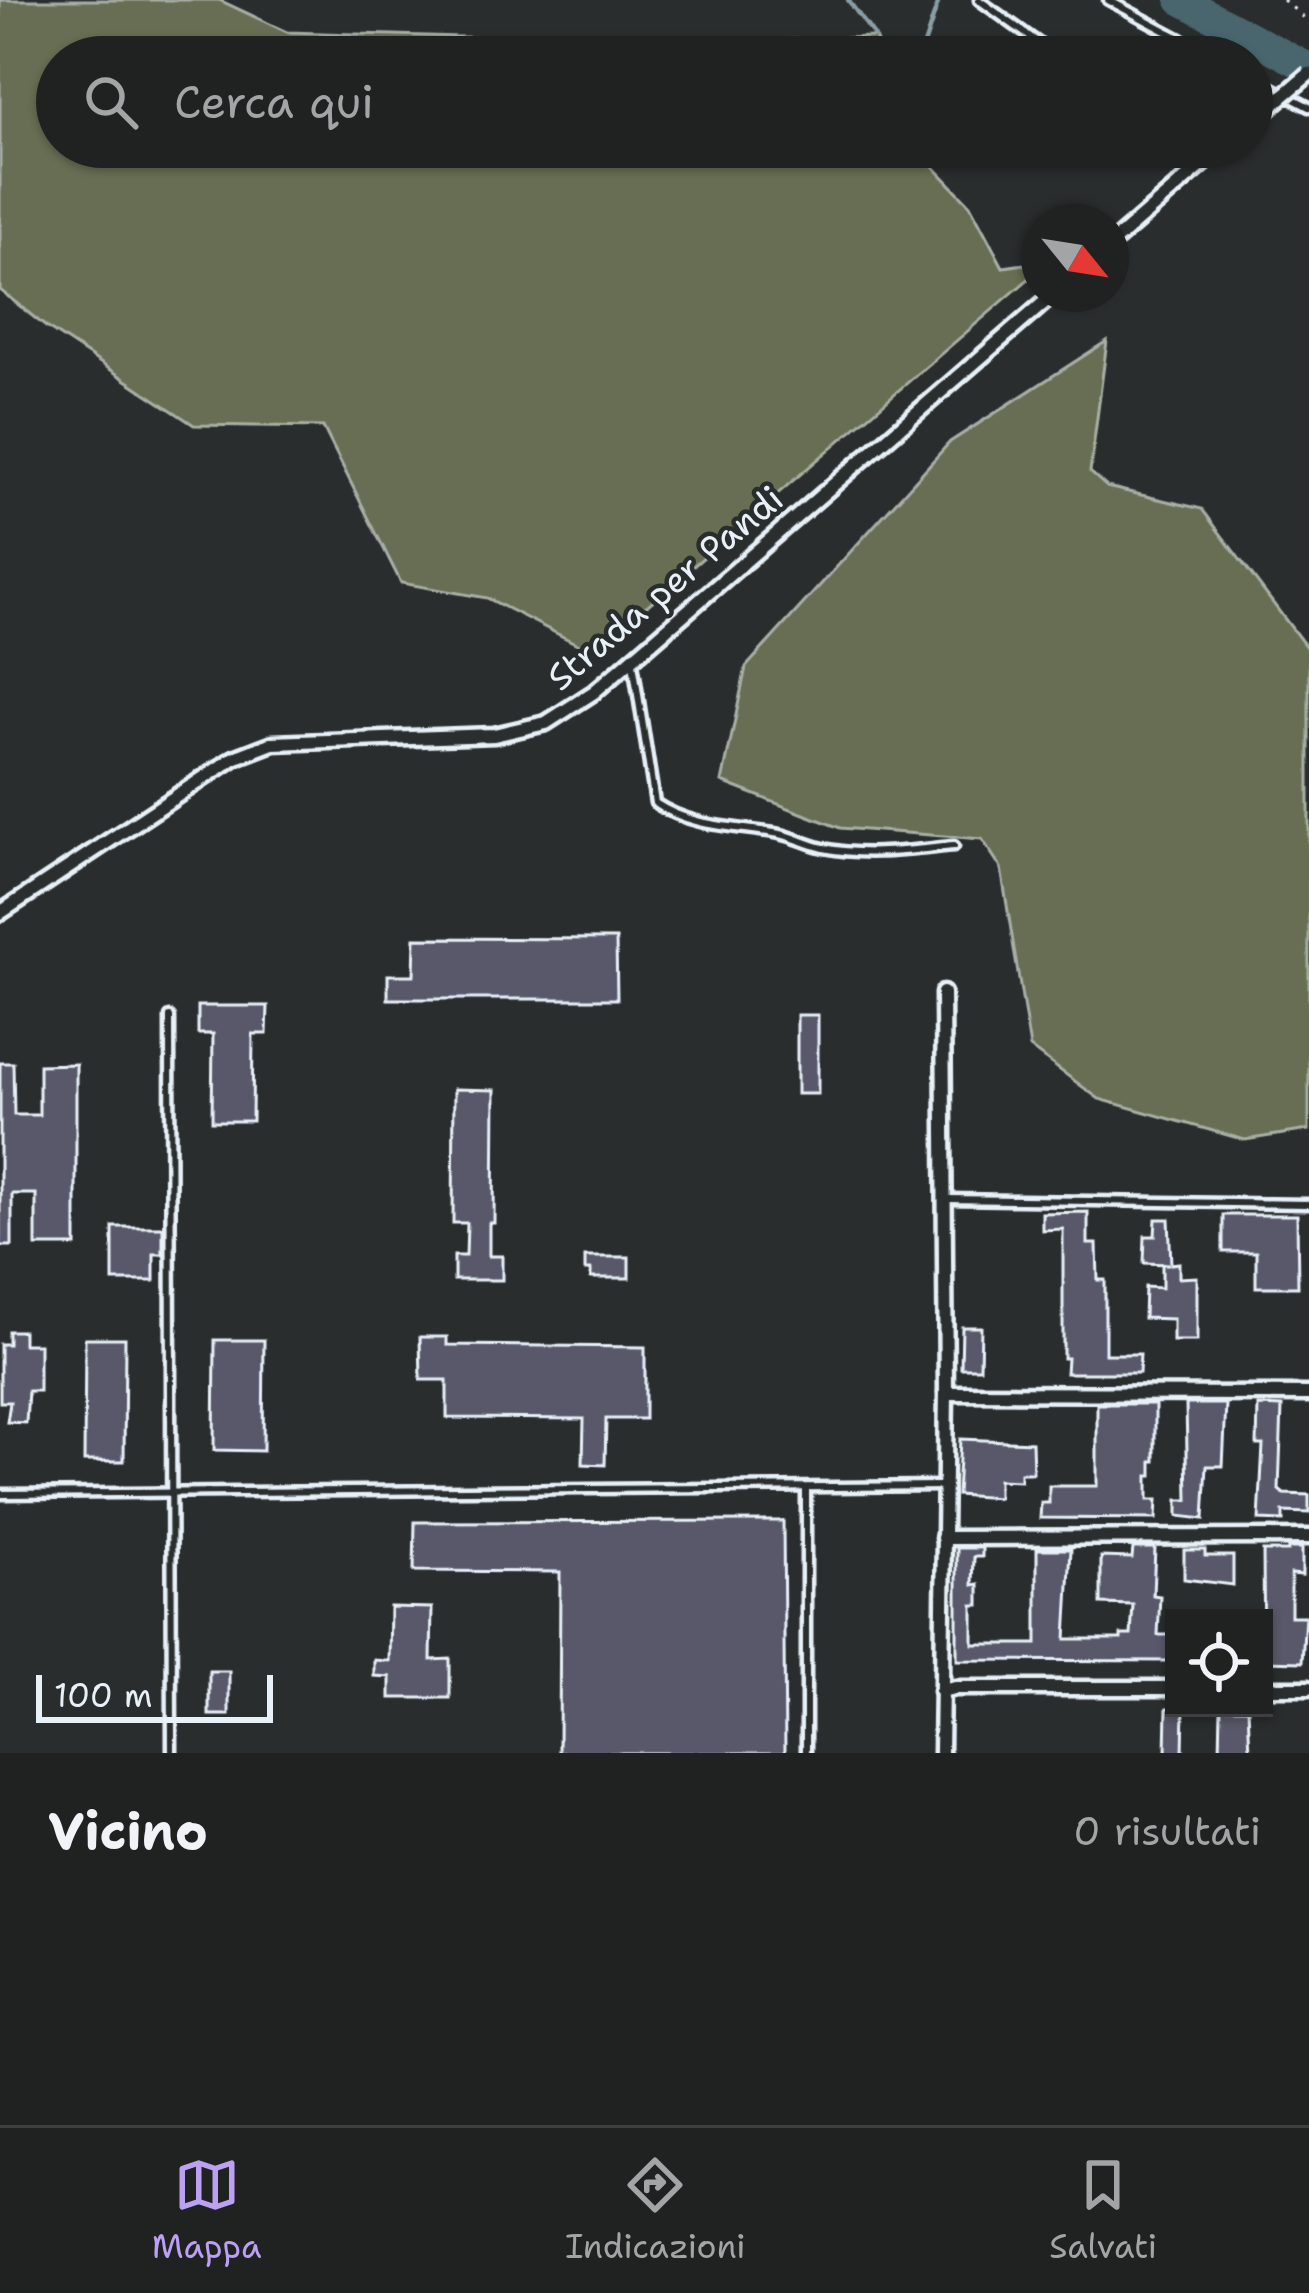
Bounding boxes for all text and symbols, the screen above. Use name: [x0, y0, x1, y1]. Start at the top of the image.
search box: [36, 36, 1273, 168]
icon: search: [78, 69, 144, 135]
text: Cerca qui: [174, 72, 374, 132]
north arrow: [1021, 204, 1129, 312]
street label: Strada per Pandi: [536, 475, 794, 701]
map controls: [1165, 1609, 1273, 1717]
button: locate: [1165, 1609, 1273, 1717]
scale bar: [36, 1669, 273, 1722]
text: 100 m: [54, 1673, 153, 1718]
text: Vicino: [48, 1797, 208, 1865]
text: 0 risultati: [1073, 1805, 1261, 1857]
tab: Mappa: [152, 2152, 262, 2269]
tab: Indicazioni: [565, 2152, 746, 2269]
tab: Salvati: [1049, 2152, 1157, 2269]

